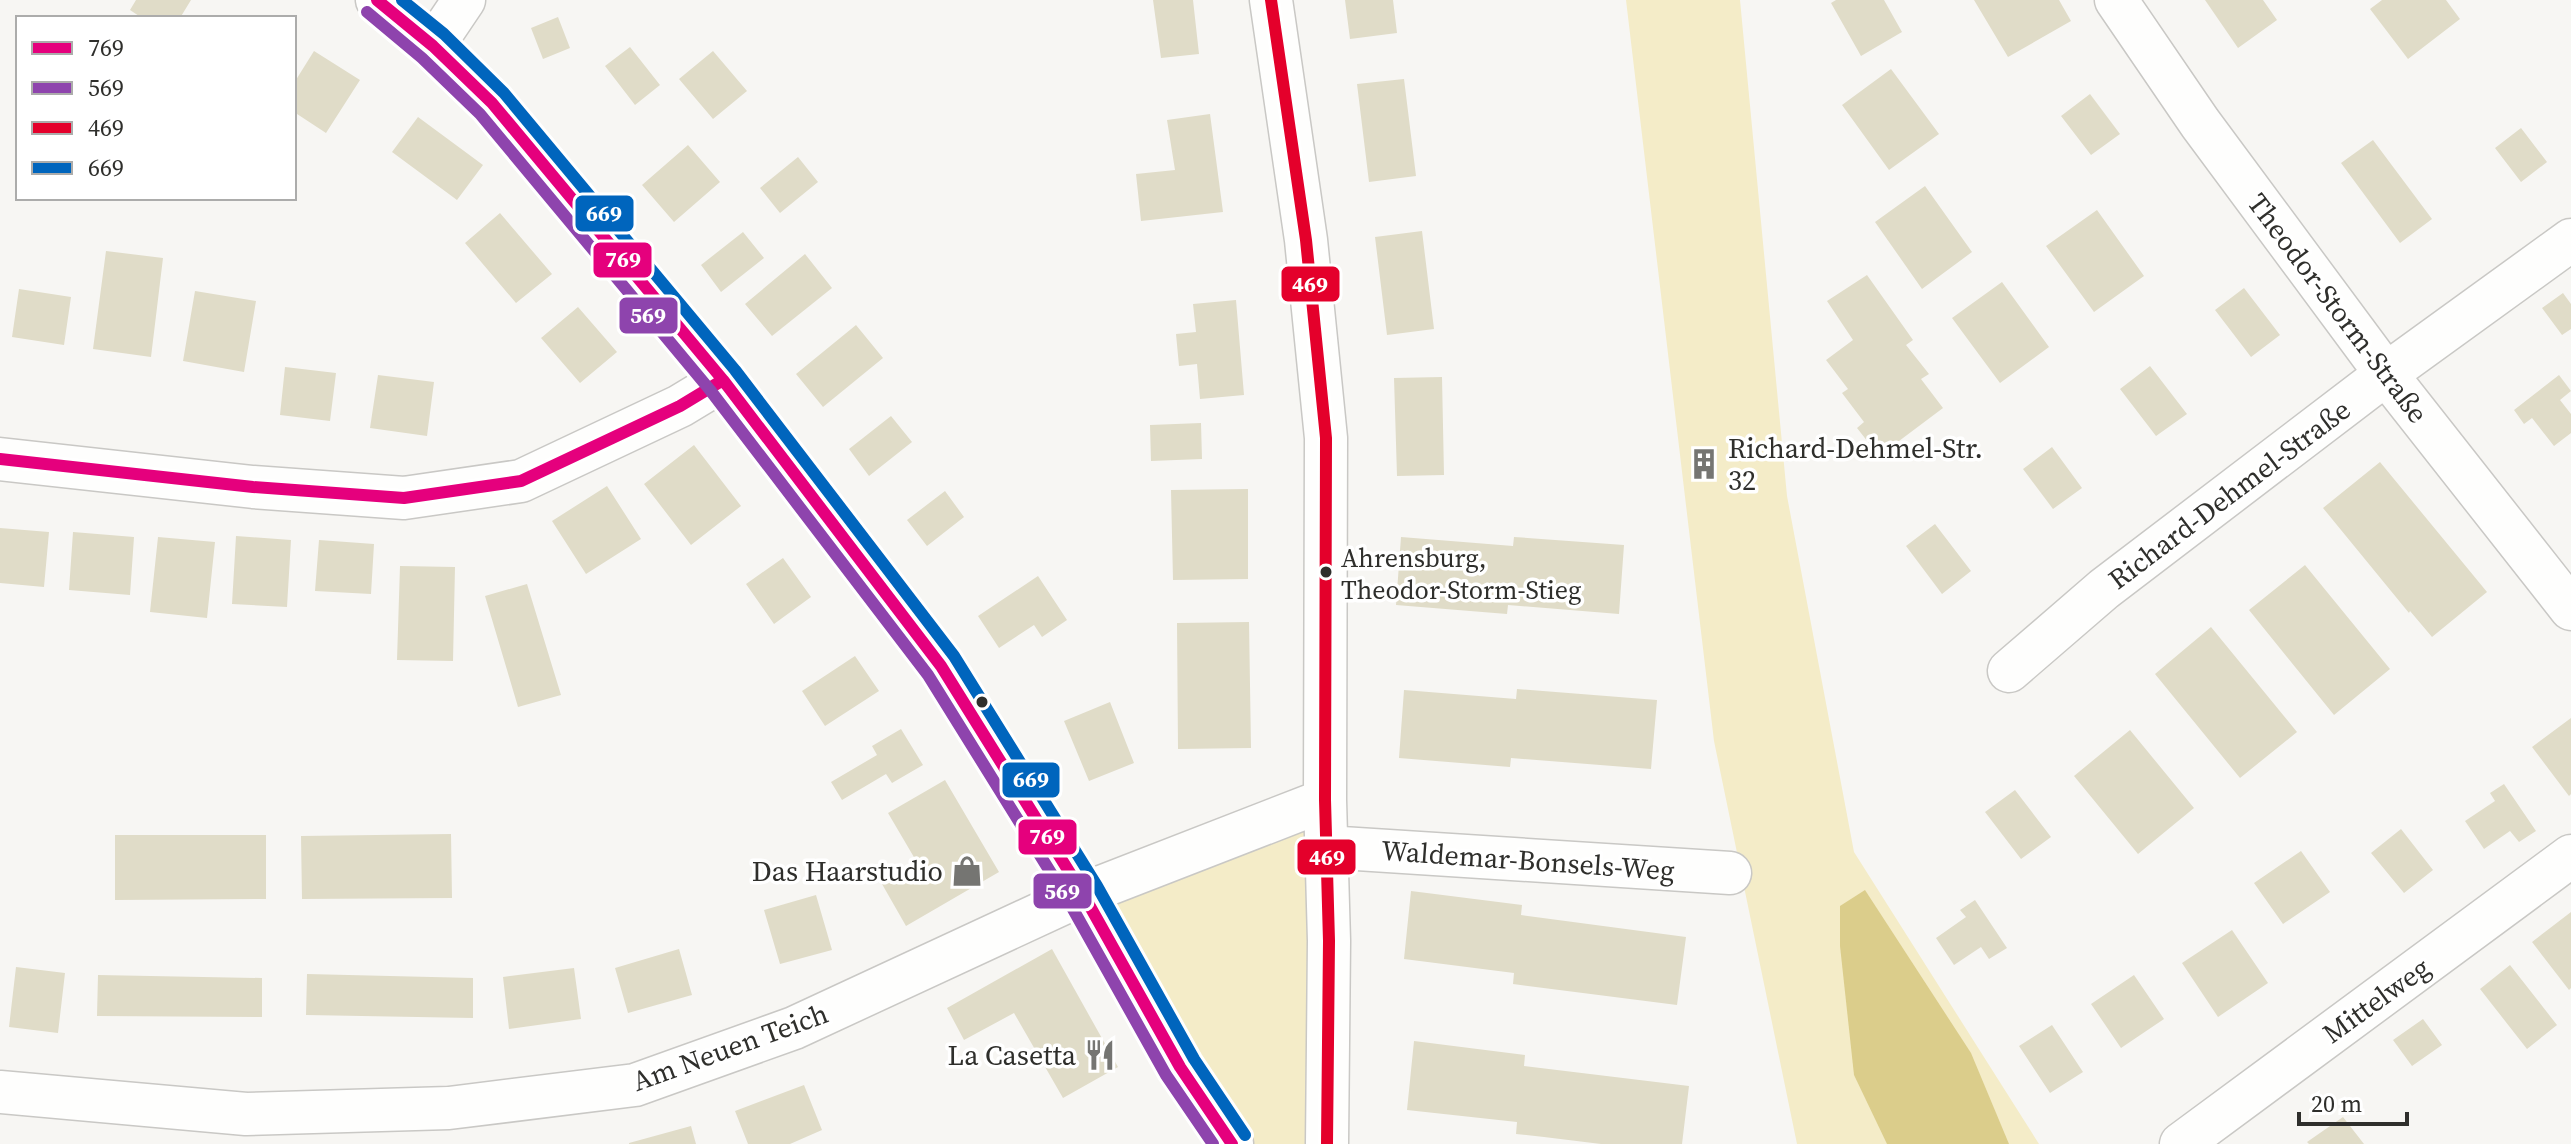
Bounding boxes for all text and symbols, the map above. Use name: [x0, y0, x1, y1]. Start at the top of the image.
legend: [16, 16, 296, 200]
text: 769: [88, 31, 124, 64]
text: 569: [88, 71, 124, 104]
text: 469: [88, 111, 124, 144]
text: 669: [88, 151, 124, 184]
street label: Theodor-Storm-Straße: [2239, 185, 2437, 431]
line badge: 669: [574, 194, 635, 233]
text: 669: [586, 198, 622, 228]
line badge: 769: [592, 241, 653, 279]
text: 769: [605, 244, 641, 274]
line badge: 469: [1280, 265, 1341, 303]
text: 469: [1292, 269, 1328, 299]
line badge: 569: [618, 296, 679, 335]
text: 569: [630, 300, 666, 330]
street label: Richard-Dehmel-Straße: [2100, 390, 2358, 598]
place label: Richard-Dehmel-Str. 32: [1728, 429, 1983, 499]
building icon: Richard-Dehmel-Str. 32: [1687, 447, 1721, 481]
place label: Ahrensburg, Theodor-Storm-Stieg: [1341, 540, 1582, 608]
marker: Ahrensburg, Theodor-Storm-Stieg: [1318, 564, 1334, 580]
unlabelled marker: [974, 694, 990, 710]
line badge: 669: [1001, 761, 1061, 799]
text: 669: [1013, 764, 1049, 794]
line badge: 769: [1017, 818, 1078, 856]
text: 769: [1029, 821, 1065, 851]
street label: Waldemar-Bonsels-Weg: [1380, 831, 1676, 889]
line badge: 469: [1296, 838, 1357, 876]
text: 469: [1309, 842, 1345, 872]
place label: Das Haarstudio: [752, 852, 943, 890]
shop icon: Das Haarstudio: [950, 854, 984, 888]
line badge: 569: [1032, 872, 1093, 910]
text: 569: [1044, 876, 1080, 906]
street label: Mittelweg: [2315, 948, 2437, 1052]
street label: Am Neuen Teich: [627, 994, 833, 1100]
place label: La Casetta: [947, 1036, 1077, 1074]
restaurant icon: La Casetta: [1083, 1038, 1117, 1072]
scale bar: [2299, 1076, 2407, 1126]
text: 20 m: [2311, 1087, 2362, 1120]

